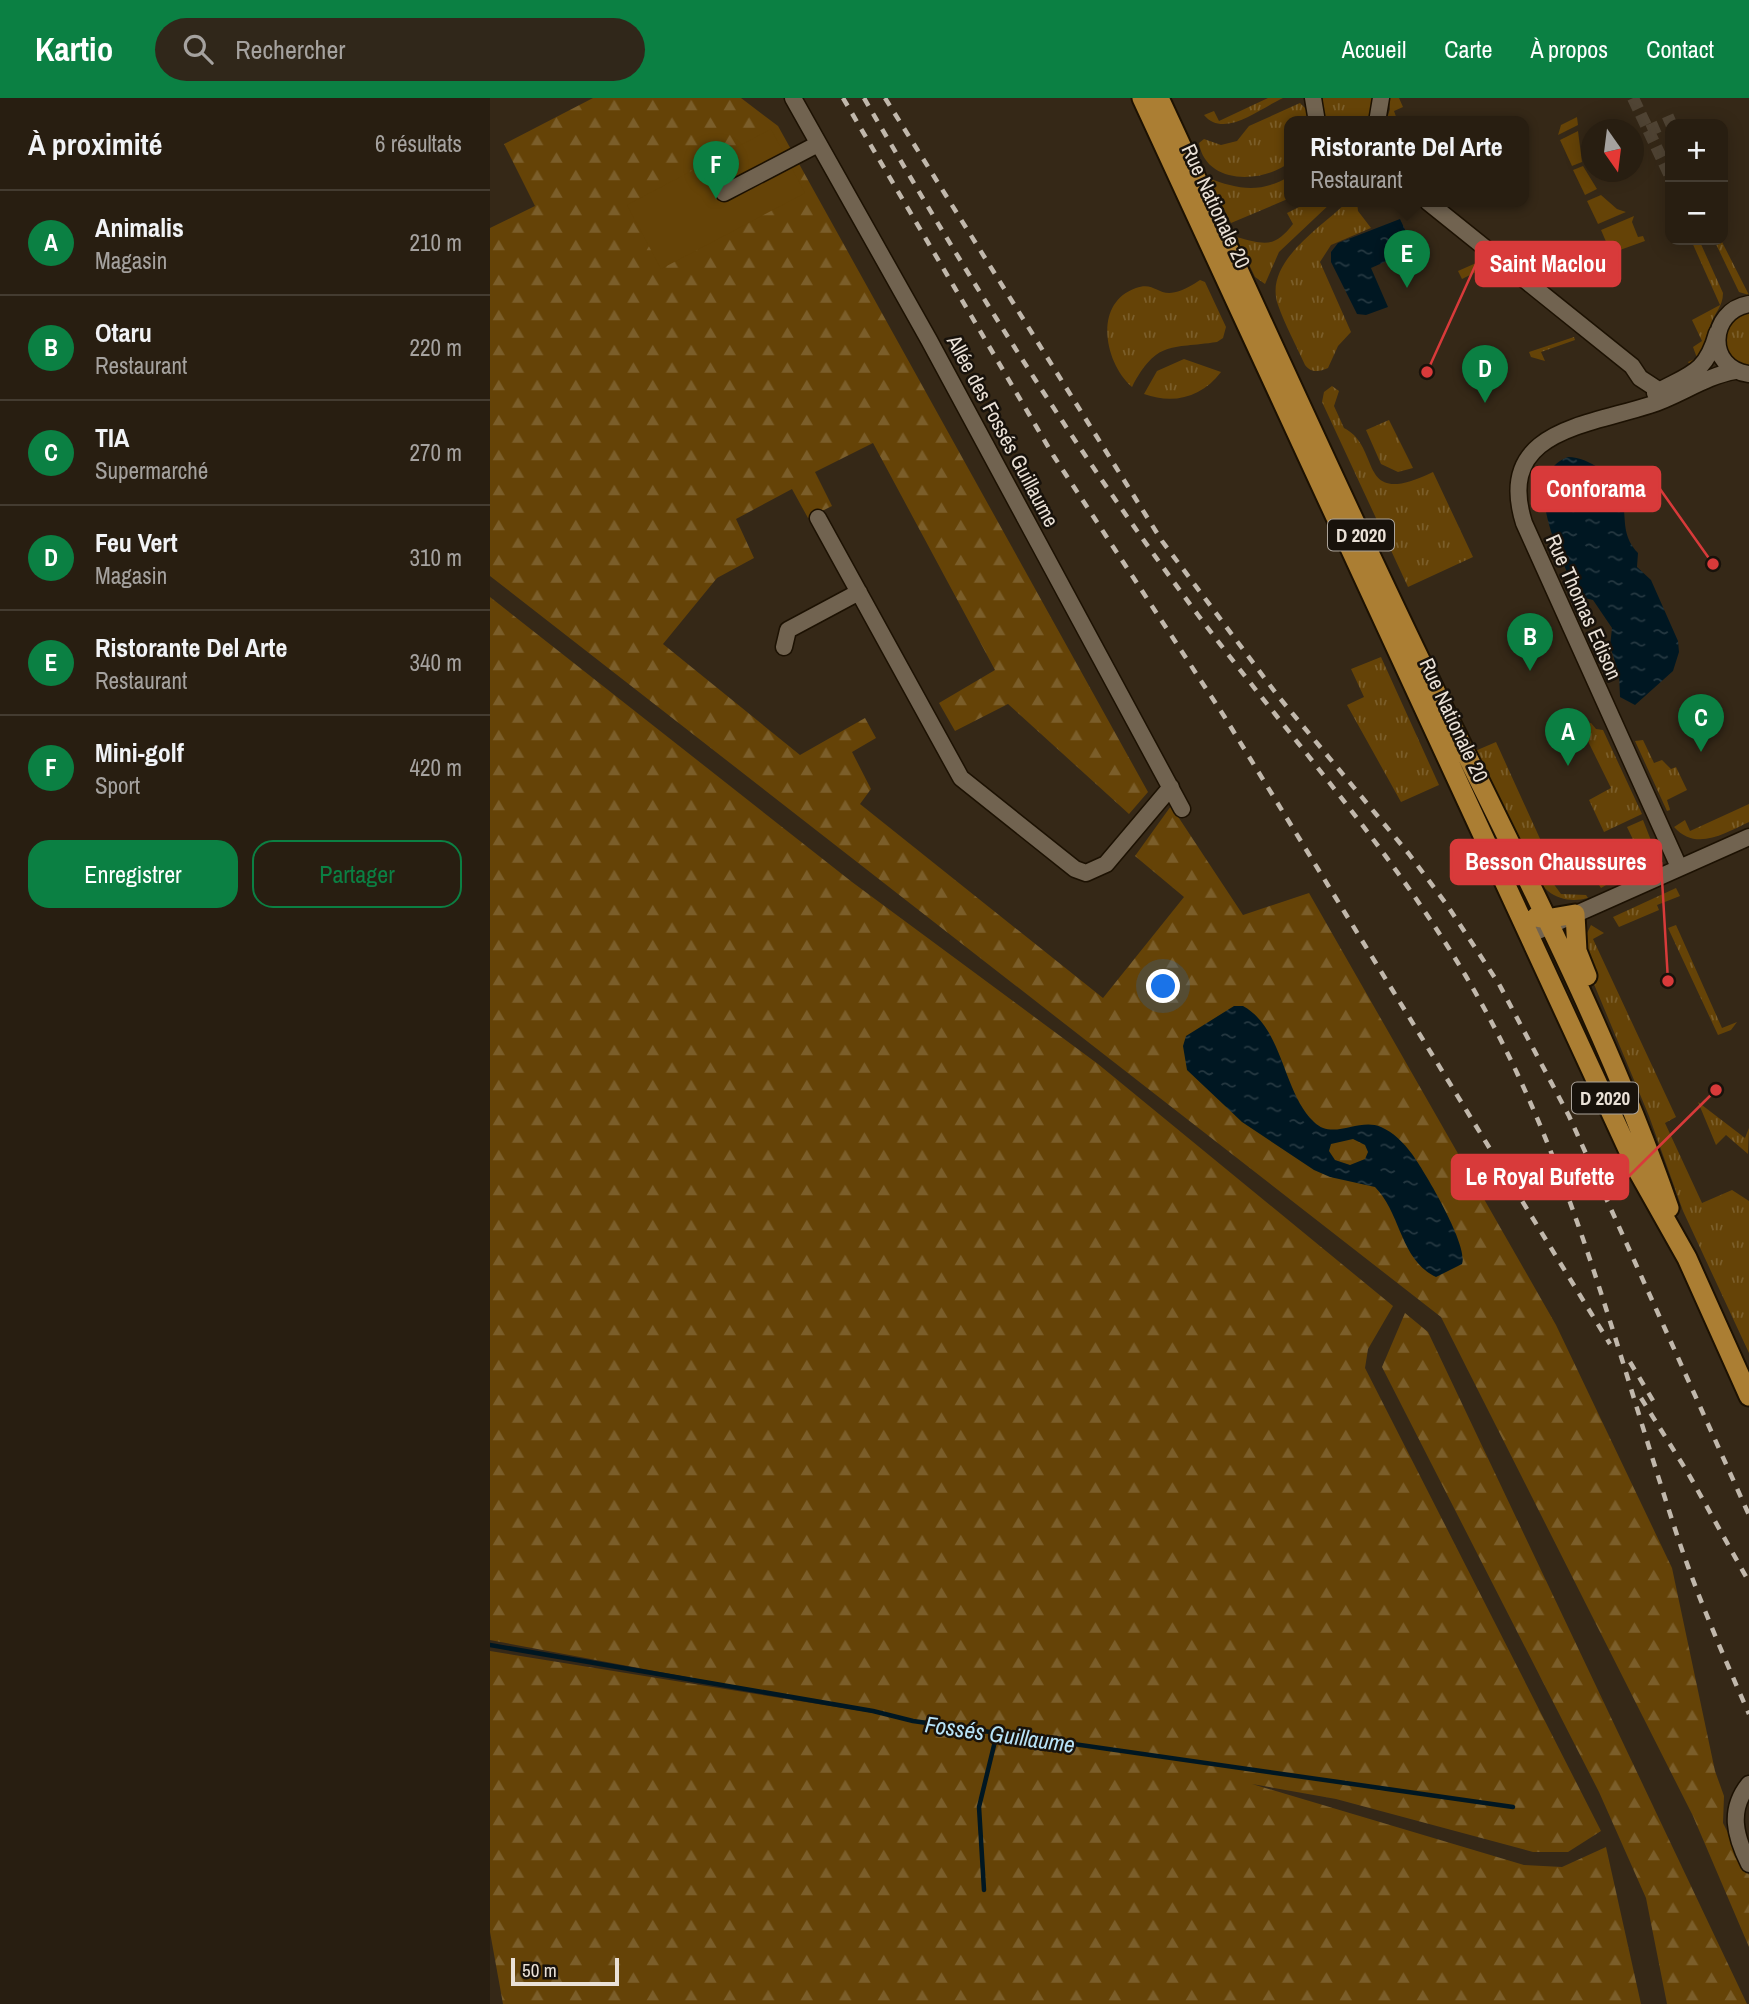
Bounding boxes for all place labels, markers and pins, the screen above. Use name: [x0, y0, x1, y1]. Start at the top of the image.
pin: F: [693, 141, 739, 199]
pin: E: [1384, 230, 1430, 288]
callout: Saint Maclou: [1476, 242, 1620, 286]
pin: D: [1462, 345, 1508, 403]
callout: Conforama: [1532, 467, 1660, 511]
pin: B: [1507, 613, 1553, 671]
pin: C: [1678, 694, 1724, 752]
pin: A: [1545, 708, 1591, 766]
callout: Besson Chaussures: [1451, 840, 1661, 884]
callout: Le Royal Bufette: [1452, 1155, 1628, 1199]

